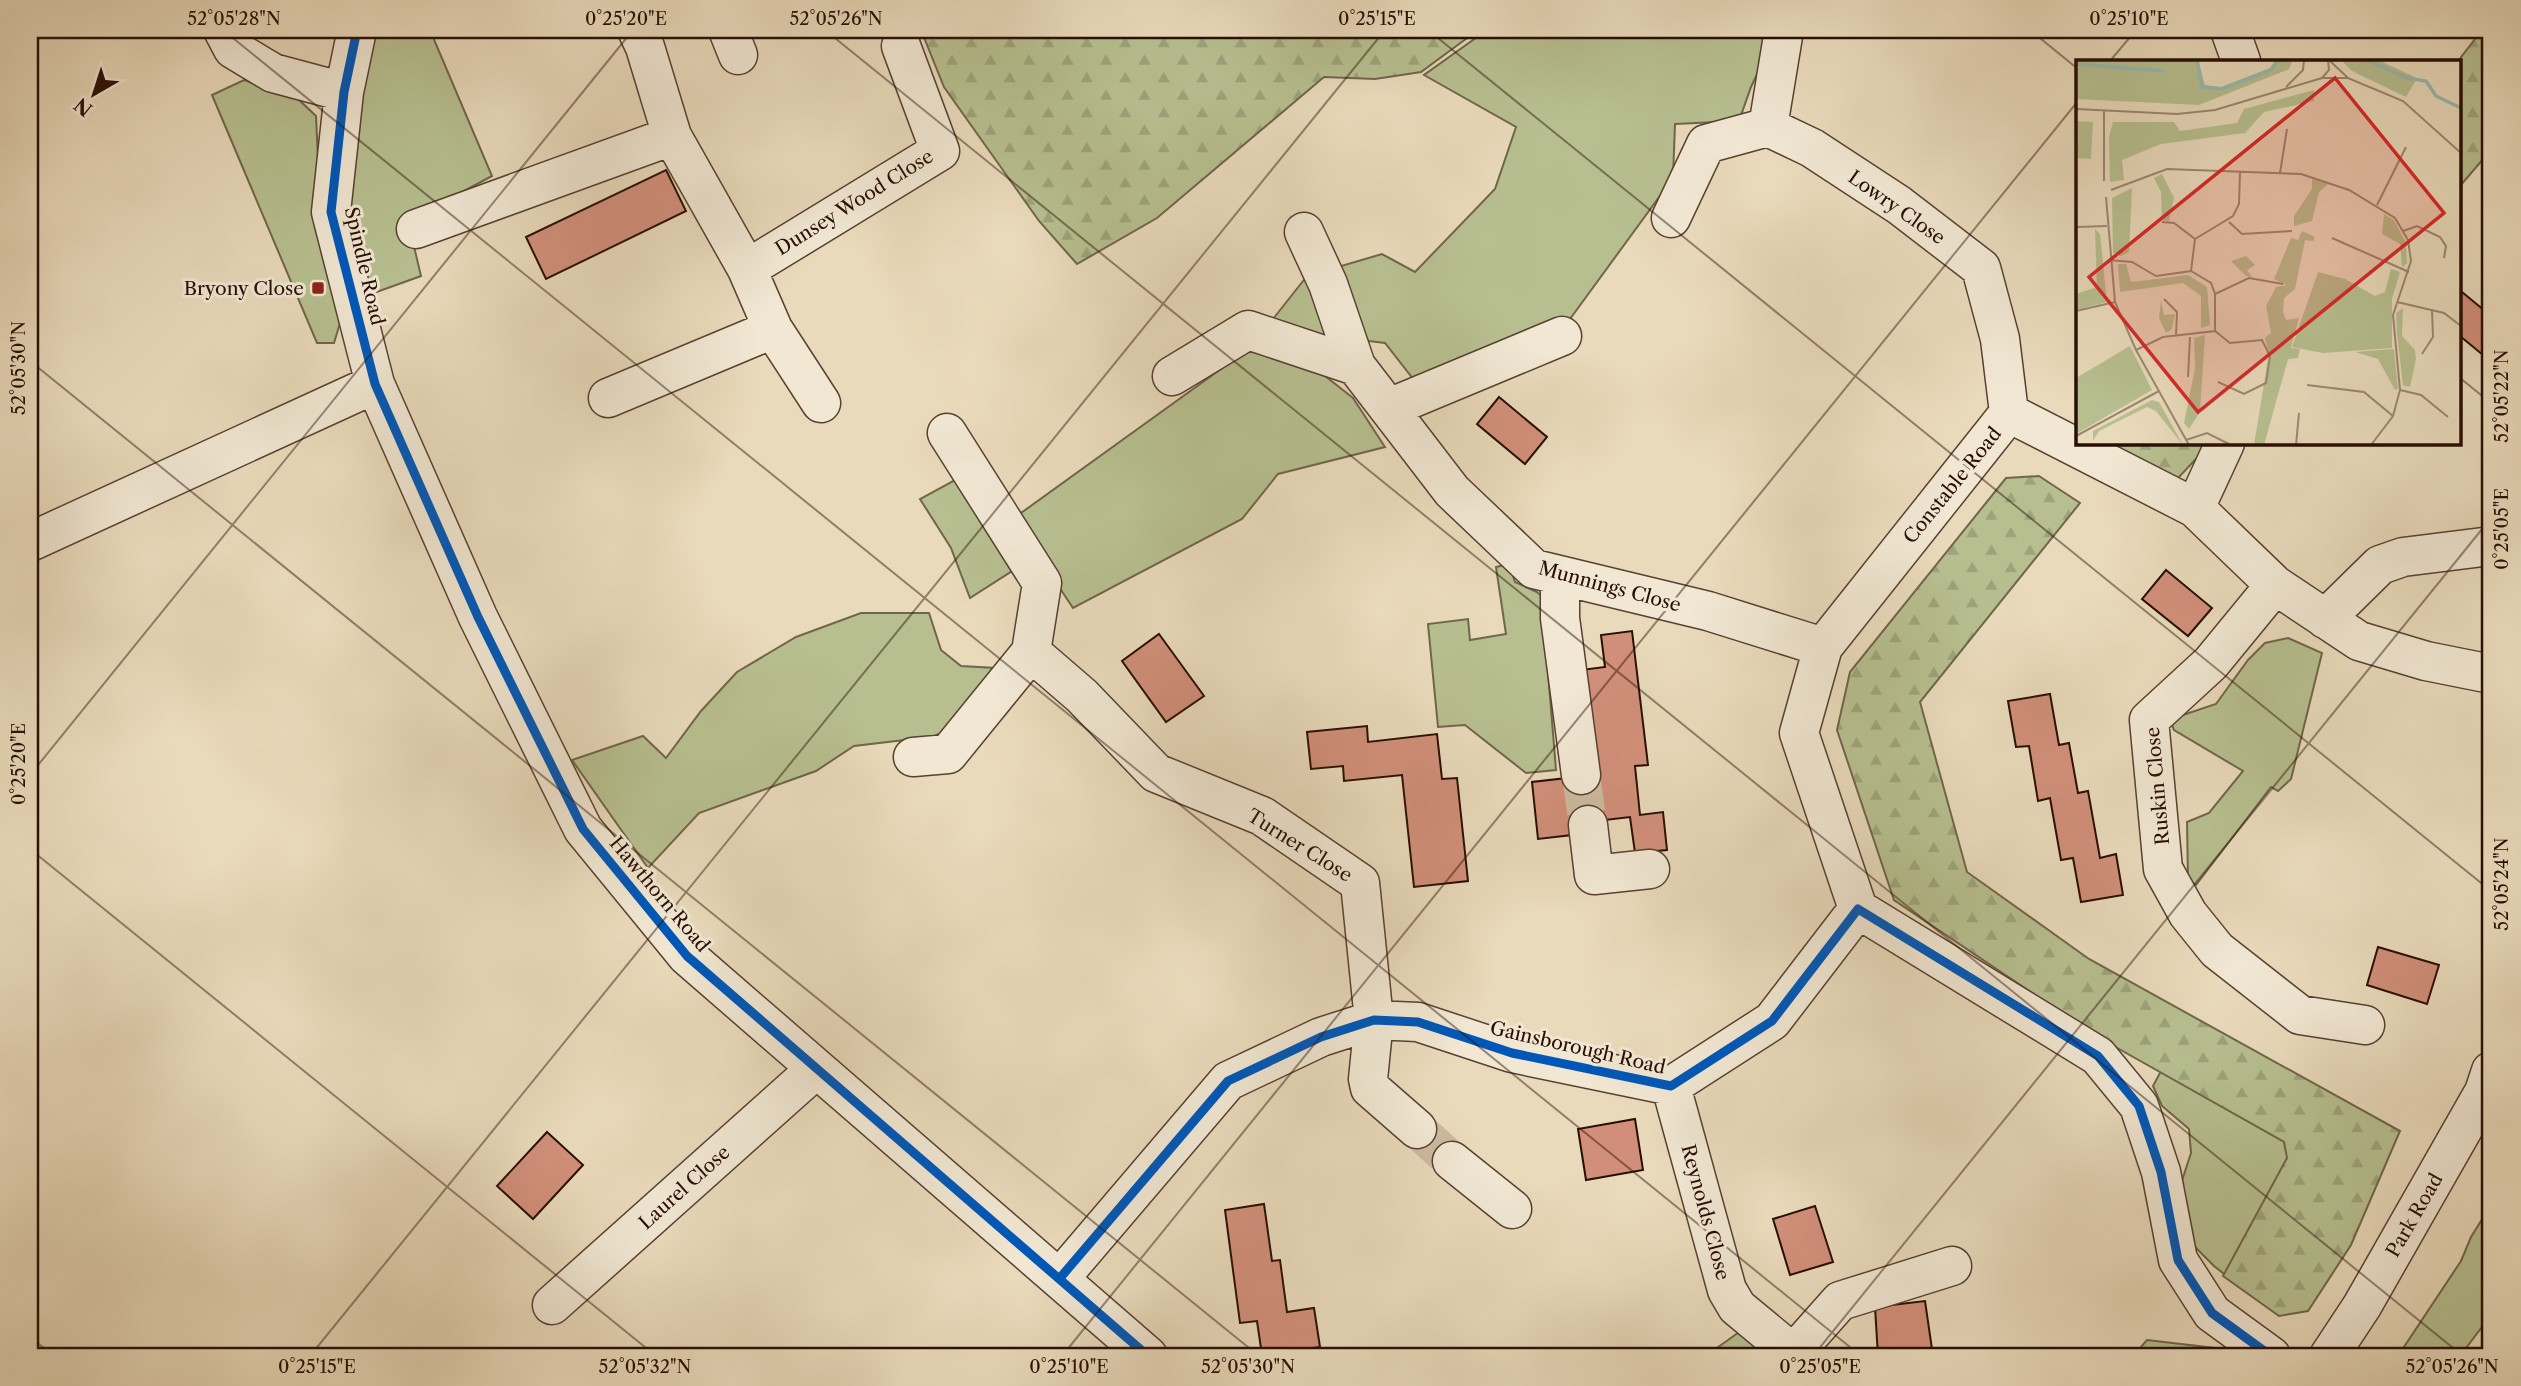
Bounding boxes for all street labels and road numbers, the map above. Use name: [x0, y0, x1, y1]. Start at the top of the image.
street label: Dunsey Wood Close: [771, 144, 937, 260]
street label: Lowry Close: [1844, 166, 1950, 249]
street label: Spindle Road: [340, 205, 389, 328]
street label: Constable Road: [1898, 422, 2007, 548]
street label: Munnings Close: [1536, 556, 1683, 617]
street label: Ruskin Close: [2141, 726, 2174, 846]
street label: Turner Close: [1243, 804, 1356, 887]
street label: Hawthorn Road: [605, 832, 715, 957]
street label: Gainsborough Road: [1488, 1016, 1668, 1079]
street label: Laurel Close: [634, 1141, 734, 1234]
street label: Reynolds Close: [1676, 1142, 1735, 1283]
street label: Park Road: [2381, 1169, 2448, 1261]

